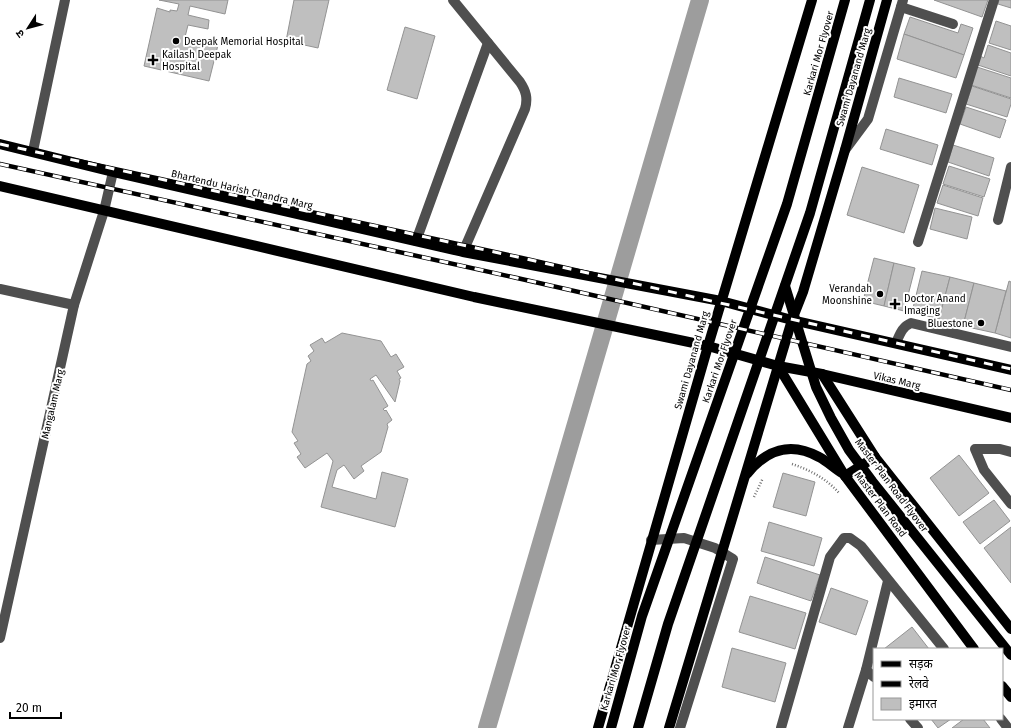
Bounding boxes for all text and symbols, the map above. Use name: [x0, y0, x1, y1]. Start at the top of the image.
north arrow: [8, 8, 48, 48]
street label: Karkari Mor Flyover: [801, 9, 837, 97]
street label: Swami Dayanand Marg: [834, 26, 874, 128]
text: उ: [13, 27, 27, 40]
marker: Deepak Memorial Hospital: [171, 36, 181, 46]
place label: Deepak Memorial Hospital: [184, 36, 304, 48]
place label: Kailash Deepak Hospital: [162, 49, 232, 73]
marker: Kailash Deepak Hospital: [147, 54, 159, 66]
street label: Bhartendu Harish Chandra Marg: [170, 168, 315, 212]
place label: Verandah Moonshine: [822, 283, 872, 307]
marker: Verandah Moonshine: [875, 289, 885, 299]
place label: Doctor Anand Imaging: [904, 293, 966, 317]
marker: Doctor Anand Imaging: [889, 298, 901, 310]
street label: Swami Dayanand Marg: [672, 309, 712, 411]
street label: Karkari Mor Flyover: [700, 318, 740, 405]
place label: Bluestone: [927, 318, 973, 330]
marker: Bluestone: [976, 318, 986, 328]
street label: Mangalam Marg: [39, 367, 67, 440]
street label: Vikas Marg: [872, 370, 922, 392]
street label: Master Plan Road Flyover: [853, 436, 931, 534]
street label: Master Plan Road: [852, 469, 910, 539]
street label: Karkari Mor Flyover: [598, 624, 634, 712]
legend: [873, 648, 1003, 720]
text: सड़क: [909, 657, 934, 671]
text: रेलवे: [909, 676, 929, 691]
scale bar: [10, 694, 61, 720]
text: इमारत: [909, 697, 938, 711]
text: 20 m: [16, 701, 42, 715]

